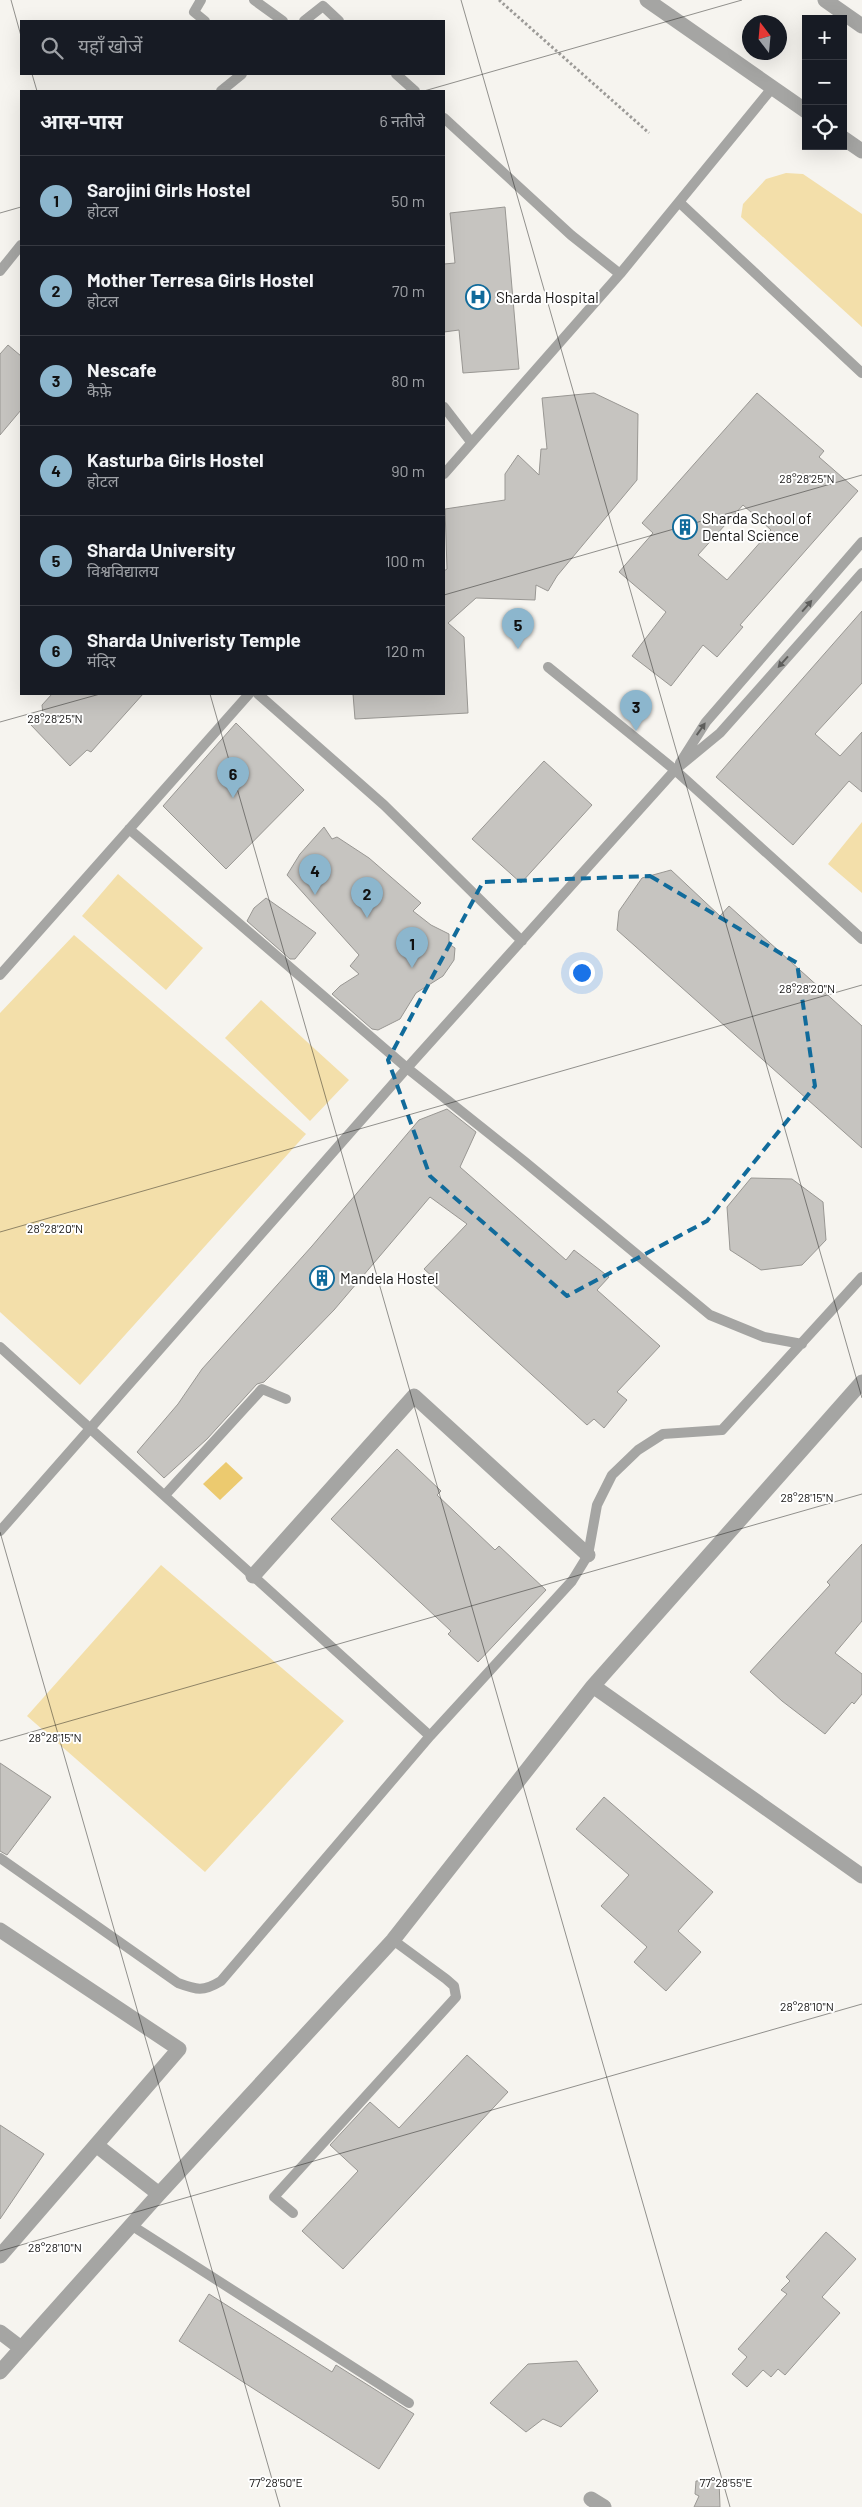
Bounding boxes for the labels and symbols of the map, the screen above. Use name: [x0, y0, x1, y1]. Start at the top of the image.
north arrow: [742, 15, 787, 60]
hospital icon: Sharda Hospital: [465, 284, 491, 310]
place label: Sharda Hospital: [496, 288, 599, 306]
text: 28°28'25"N: [779, 471, 835, 485]
place label: Sharda School of Dental Science: [702, 509, 812, 544]
building icon: Sharda School of Dental Science: [672, 514, 698, 540]
one-way arrow: [801, 600, 813, 612]
pin: 5: [502, 608, 534, 649]
one-way arrow: [777, 656, 789, 668]
pin: 3: [620, 690, 652, 731]
text: 28°28'25"N: [27, 711, 83, 725]
one-way arrow: [696, 722, 706, 736]
pin: 6: [217, 757, 249, 798]
pin: 4: [299, 854, 331, 895]
pin: 2: [351, 877, 383, 918]
pin: 1: [396, 927, 428, 968]
your location: [569, 960, 595, 986]
text: 28°28'20"N: [779, 981, 835, 995]
text: 28°28'20"N: [27, 1221, 83, 1235]
building icon: Mandela Hostel: [309, 1265, 335, 1291]
place label: Mandela Hostel: [340, 1269, 439, 1287]
text: 28°28'15"N: [780, 1490, 834, 1504]
text: 28°28'15"N: [28, 1730, 82, 1744]
text: 28°28'10"N: [780, 1999, 834, 2013]
text: 28°28'10"N: [28, 2240, 82, 2254]
text: 77°28'50"E: [249, 2475, 303, 2489]
text: 77°28'55"E: [700, 2475, 752, 2489]

